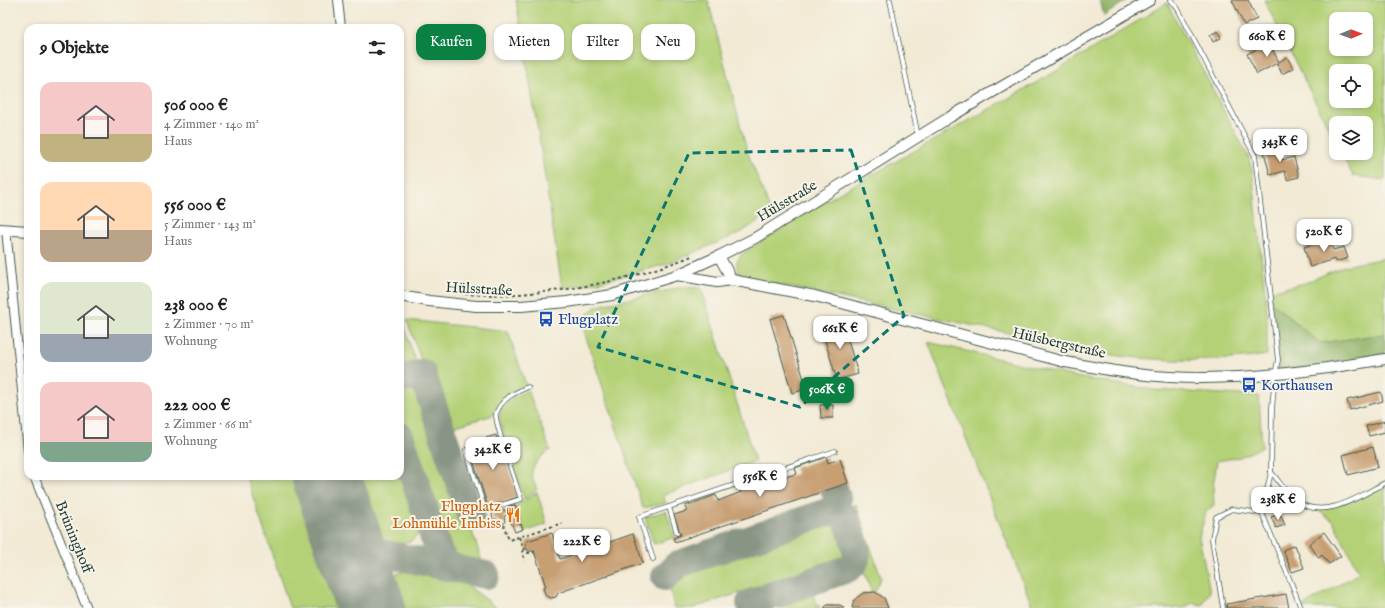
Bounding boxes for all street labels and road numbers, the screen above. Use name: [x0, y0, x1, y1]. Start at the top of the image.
street label: Hülsstraße: [753, 176, 821, 226]
street label: Hülsstraße: [445, 278, 513, 300]
street label: Hülsbergstraße: [1010, 323, 1108, 363]
street label: Brüninghoff: [51, 498, 98, 578]

